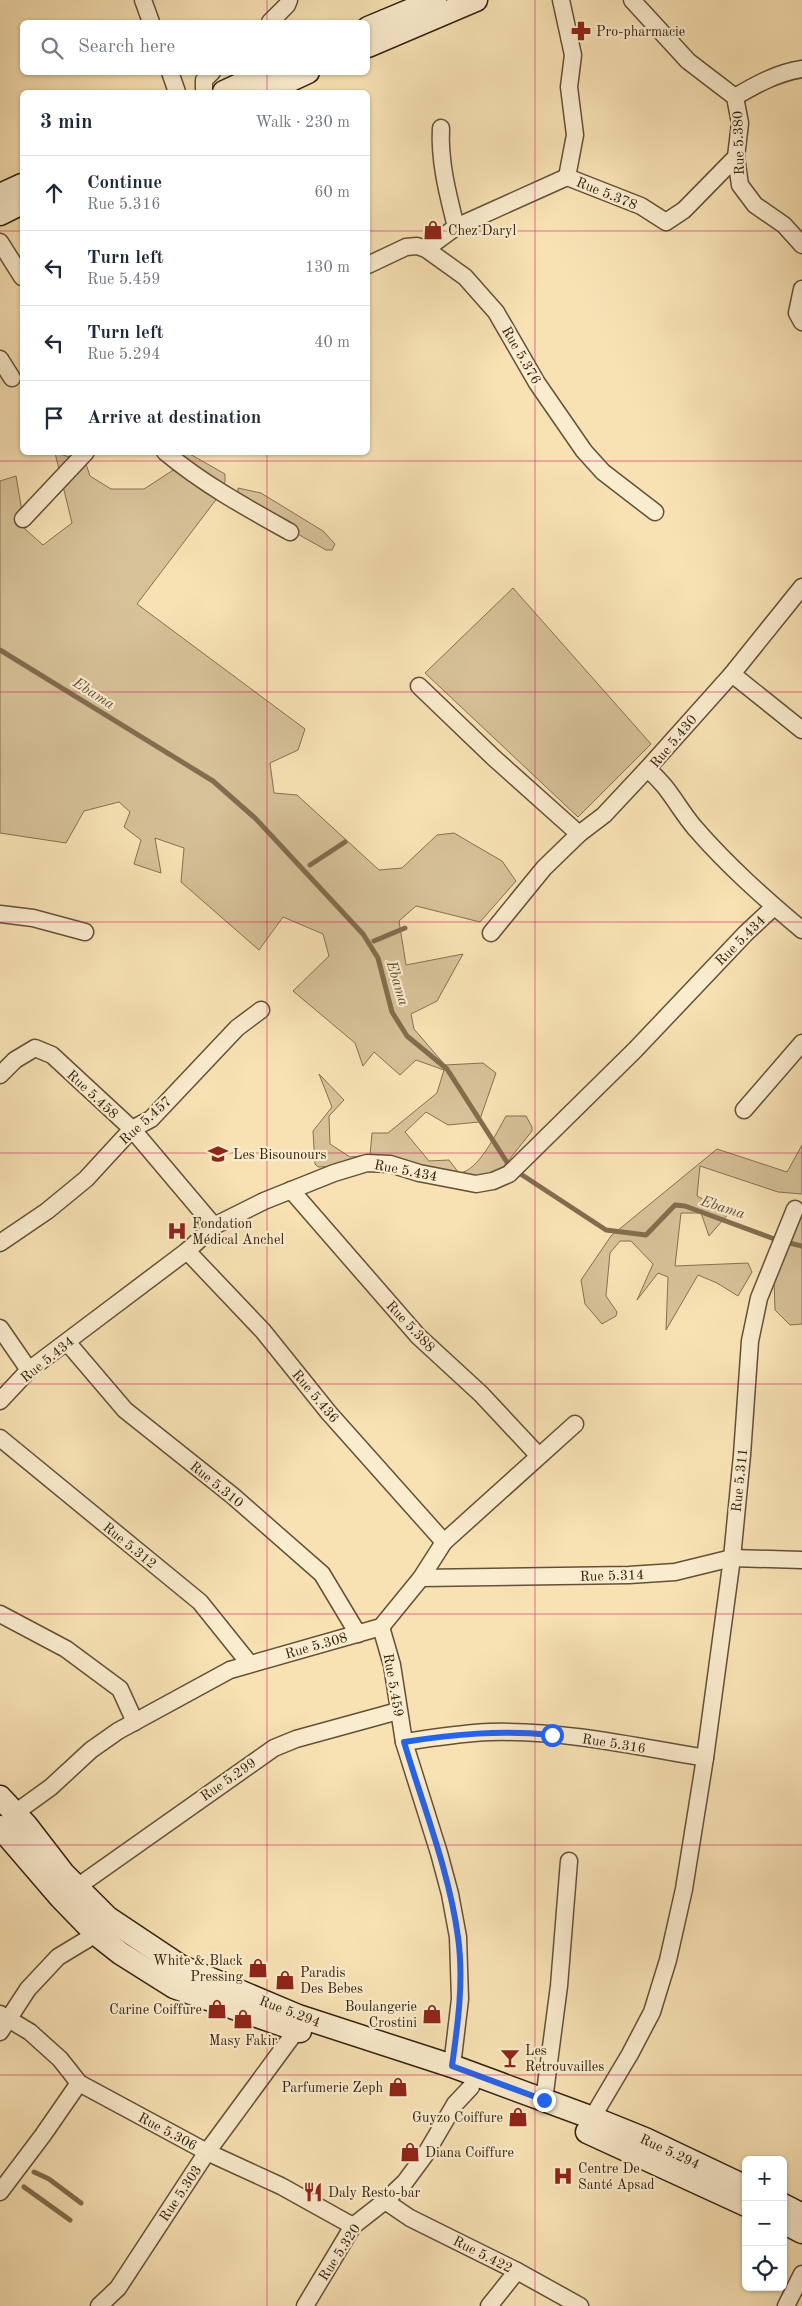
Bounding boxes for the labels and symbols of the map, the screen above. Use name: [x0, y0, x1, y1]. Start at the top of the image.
pharmacy icon: Pro-pharmacie: [570, 20, 592, 42]
place label: Pro-pharmacie: [596, 25, 685, 39]
street label: Rue 5.380: [731, 111, 747, 175]
street label: Rue 5.378: [574, 175, 639, 212]
shop icon: Chez Daryl: [422, 219, 444, 241]
place label: Chez Daryl: [448, 224, 517, 238]
street label: Rue 5.376: [499, 324, 543, 387]
water label: Ebama: [69, 675, 117, 713]
street label: Rue 5.430: [648, 713, 700, 771]
street label: Rue 5.434: [713, 913, 768, 968]
water label: Ebama: [382, 958, 410, 1008]
street label: Rue 5.458: [64, 1068, 121, 1122]
street label: Rue 5.457: [117, 1094, 174, 1147]
school or university icon: Les Bisounours: [207, 1143, 229, 1165]
place label: Les Bisounours: [233, 1148, 327, 1162]
street label: Rue 5.434: [373, 1158, 439, 1184]
water label: Ebama: [697, 1194, 747, 1223]
place label: Fondation Médical Anchel: [192, 1217, 284, 1247]
hospital icon: Fondation Médical Anchel: [166, 1220, 188, 1242]
street label: Rue 5.388: [383, 1298, 437, 1355]
street label: Rue 5.434: [18, 1334, 77, 1385]
street label: Rue 5.436: [289, 1368, 341, 1426]
street label: Rue 5.311: [730, 1447, 750, 1513]
street label: Rue 5.310: [187, 1459, 246, 1510]
street label: Rue 5.312: [100, 1520, 159, 1571]
street label: Rue 5.314: [580, 1568, 644, 1584]
street label: Rue 5.308: [283, 1630, 349, 1662]
street label: Rue 5.459: [381, 1652, 405, 1718]
route start: [541, 1724, 564, 1747]
street label: Rue 5.316: [581, 1732, 647, 1756]
street label: Rue 5.299: [198, 1756, 259, 1804]
place label: White & Black Pressing: [153, 1954, 243, 1984]
shop icon: White & Black Pressing: [247, 1957, 269, 1979]
place label: Paradis Des Bebes: [300, 1966, 363, 1996]
shop icon: Paradis Des Bebes: [274, 1969, 296, 1991]
street label: Rue 5.294: [257, 1994, 322, 2030]
shop icon: Carine Coiffure: [206, 1998, 228, 2020]
place label: Boulangerie Crostini: [345, 2000, 417, 2030]
place label: Carine Coiffure: [109, 2003, 202, 2017]
shop icon: Boulangerie Crostini: [421, 2003, 443, 2025]
shop icon: Masy Fakir: [232, 2008, 254, 2030]
place label: Masy Fakir: [209, 2034, 277, 2048]
place label: Les Retrouvailles: [525, 2044, 604, 2074]
bar icon: Les Retrouvailles: [499, 2047, 521, 2069]
shop icon: Parfumerie Zeph: [387, 2076, 409, 2098]
place label: Parfumerie Zeph: [281, 2081, 383, 2095]
route end: [533, 2089, 556, 2112]
shop icon: Guyzo Coiffure: [507, 2106, 529, 2128]
street label: Rue 5.306: [136, 2111, 199, 2153]
place label: Guyzo Coiffure: [412, 2111, 503, 2125]
street label: Rue 5.294: [637, 2132, 702, 2172]
shop icon: Diana Coiffure: [399, 2141, 421, 2163]
place label: Diana Coiffure: [425, 2146, 514, 2160]
place label: Centre De Santé Apsad: [578, 2162, 655, 2192]
street label: Rue 5.303: [157, 2163, 205, 2224]
hospital icon: Centre De Santé Apsad: [552, 2165, 574, 2187]
restaurant icon: Daly Resto-bar: [302, 2181, 324, 2203]
place label: Daly Resto-bar: [328, 2186, 421, 2200]
street label: Rue 5.320: [316, 2222, 363, 2283]
street label: Rue 5.422: [451, 2234, 514, 2276]

